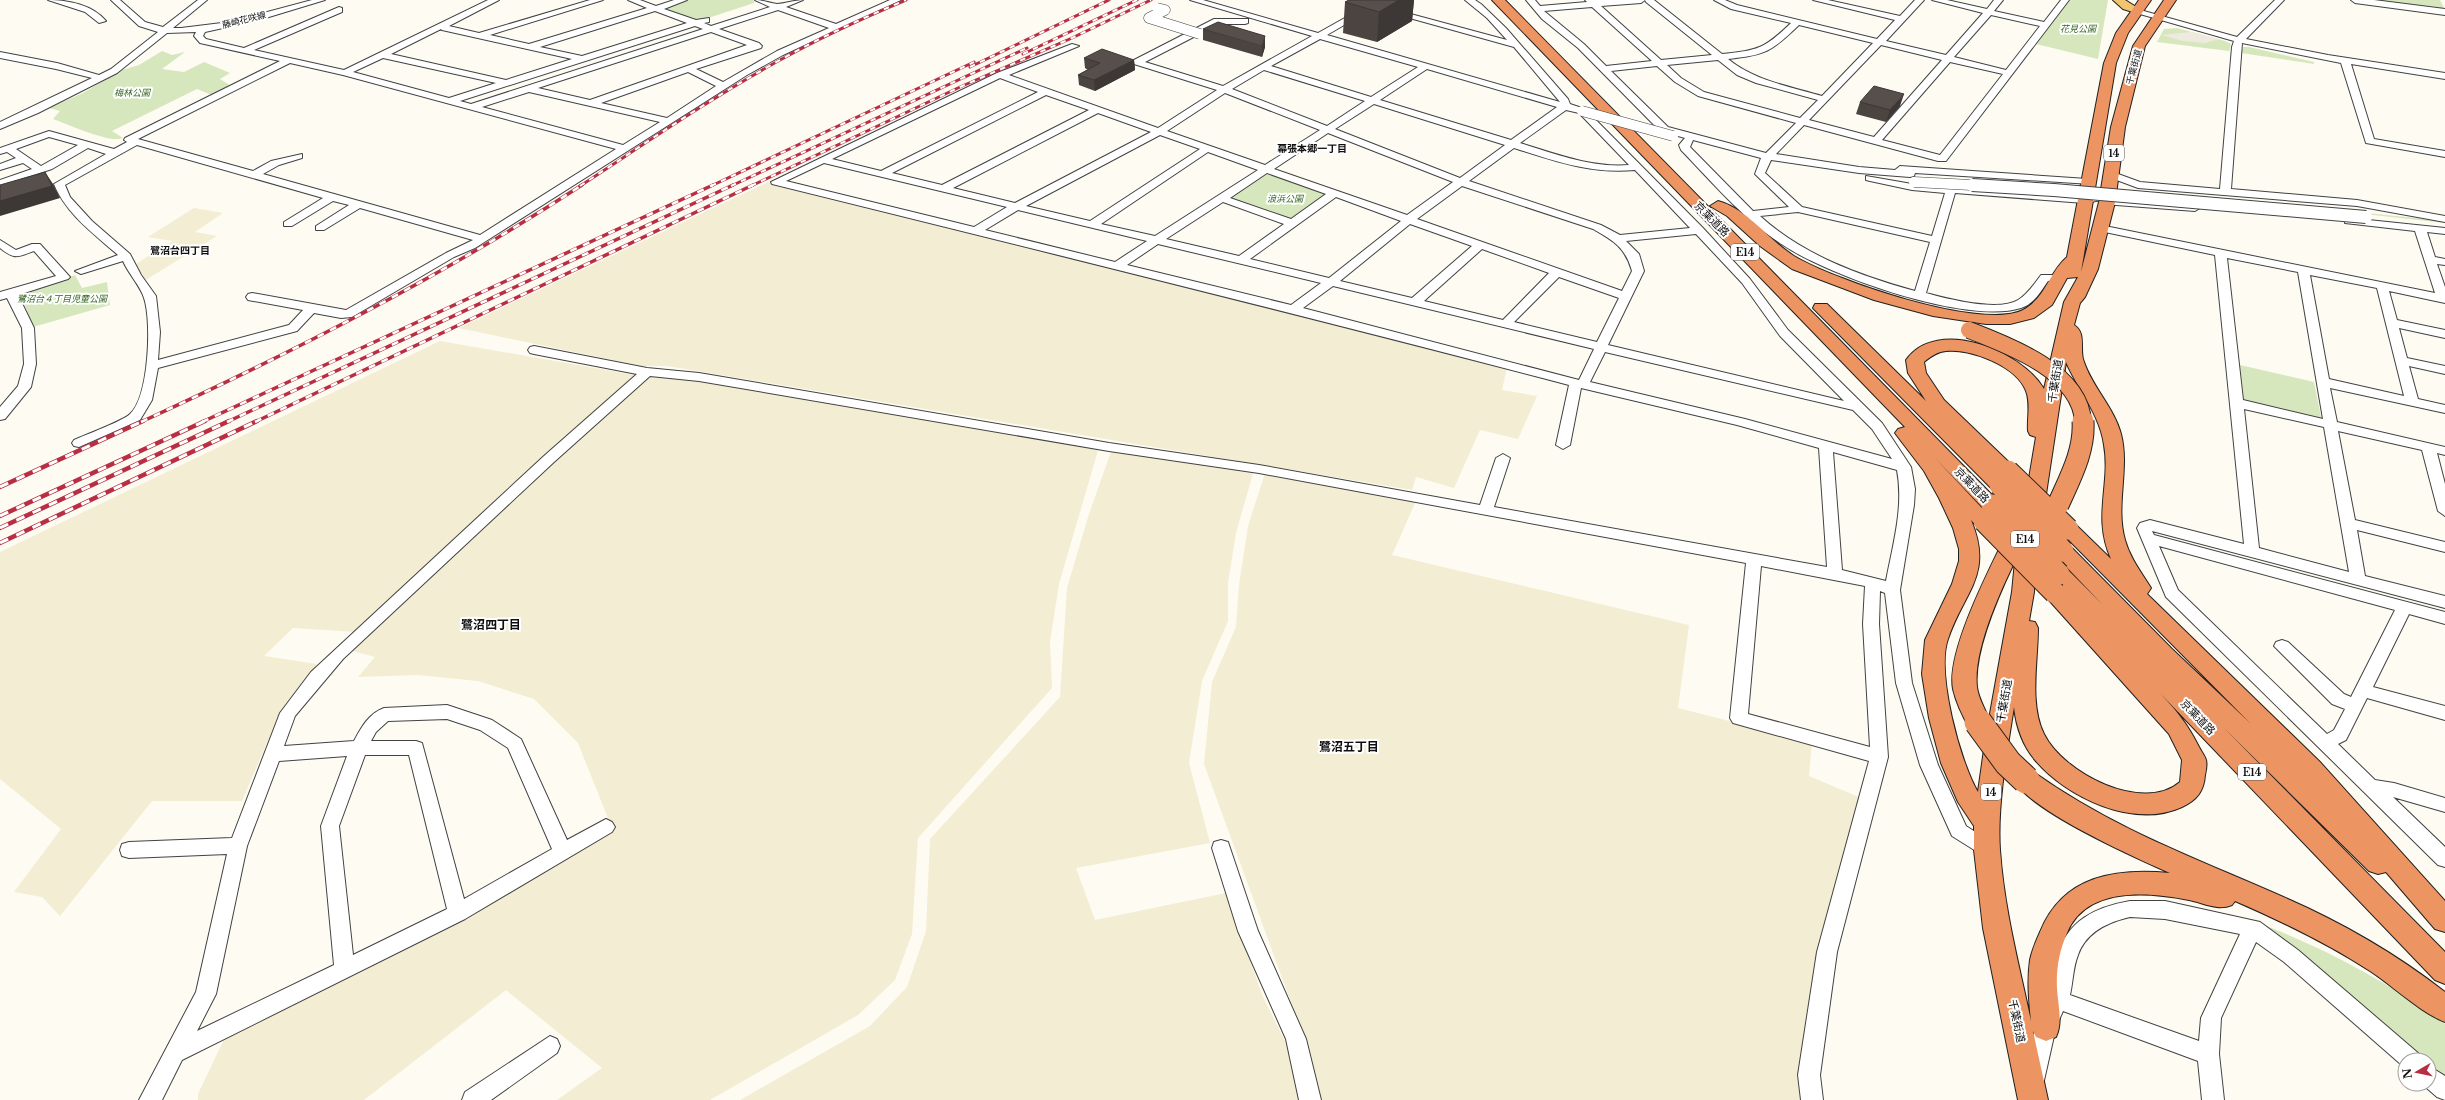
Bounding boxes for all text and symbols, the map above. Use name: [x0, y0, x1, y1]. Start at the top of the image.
street label: 藤崎花咲線: [221, 8, 268, 30]
park label: 花見公園: [2060, 23, 2098, 34]
street label: 千葉街道: [2124, 48, 2143, 86]
park label: 梅林公園: [114, 87, 152, 98]
district label: 幕張本郷一丁目: [1277, 142, 1347, 155]
road number: 14: [2104, 145, 2124, 161]
park label: 浪浜公園: [1267, 193, 1305, 204]
street label: 京葉道路: [1691, 198, 1733, 240]
district label: 鷺沼台四丁目: [150, 244, 210, 257]
road number: E14: [1731, 244, 1759, 260]
park label: 鷺沼台４丁目児童公園: [17, 293, 109, 304]
street label: 千葉街道: [2045, 358, 2065, 404]
street label: 京葉道路: [1952, 464, 1992, 506]
road number: E14: [2011, 531, 2039, 547]
district label: 鷺沼四丁目: [461, 617, 521, 632]
street label: 千葉街道: [1993, 678, 2015, 724]
street label: 京葉道路: [2178, 696, 2218, 738]
district label: 鷺沼五丁目: [1319, 739, 1379, 754]
road number: E14: [2238, 764, 2266, 780]
road number: 14: [1981, 784, 2001, 800]
street label: 千葉街道: [2006, 998, 2028, 1044]
north arrow: [2397, 1052, 2437, 1092]
text: N: [2399, 1067, 2415, 1080]

